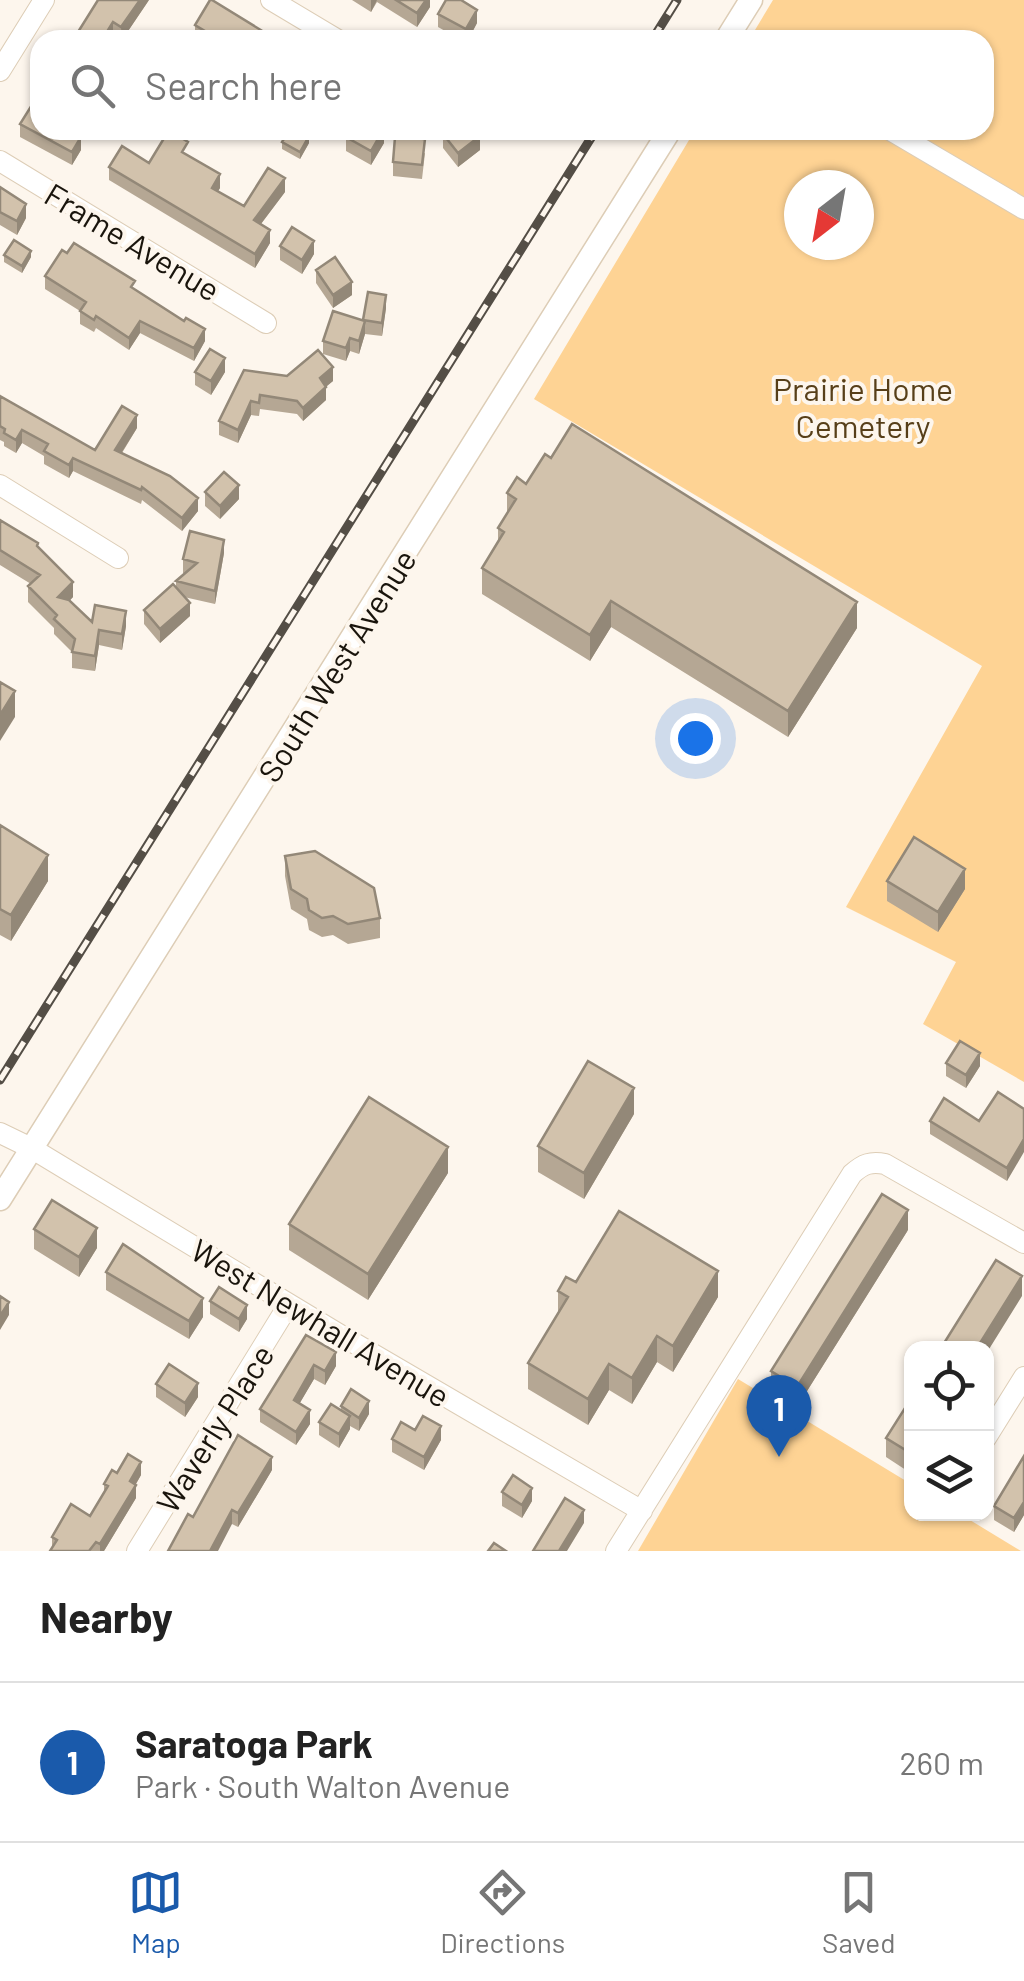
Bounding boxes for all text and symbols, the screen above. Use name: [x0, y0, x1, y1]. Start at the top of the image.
search box: [30, 30, 994, 140]
icon: search: [65, 58, 120, 113]
text: Search here: [145, 62, 343, 108]
north arrow: [784, 170, 874, 260]
street label: Frame Avenue: [39, 174, 227, 308]
park label: Prairie Home Cemetery: [773, 369, 953, 444]
street label: South West Avenue: [249, 542, 423, 788]
your location: [670, 713, 721, 764]
street label: West Newhall Avenue: [185, 1230, 457, 1414]
street label: Waverly Place: [147, 1337, 281, 1519]
map controls: [904, 1341, 994, 1521]
button: locate: [904, 1341, 994, 1431]
pin: 1: [746, 1374, 812, 1457]
button: layers: [904, 1431, 994, 1521]
text: Nearby: [40, 1591, 173, 1641]
text: Saratoga Park: [135, 1720, 373, 1766]
text: 1: [67, 1743, 78, 1781]
text: 260 m: [899, 1743, 984, 1781]
text: Park · South Walton Avenue: [135, 1766, 510, 1804]
tab: Map: [128, 1865, 183, 1959]
tab: Directions: [440, 1865, 565, 1959]
tab: Saved: [822, 1865, 896, 1959]

